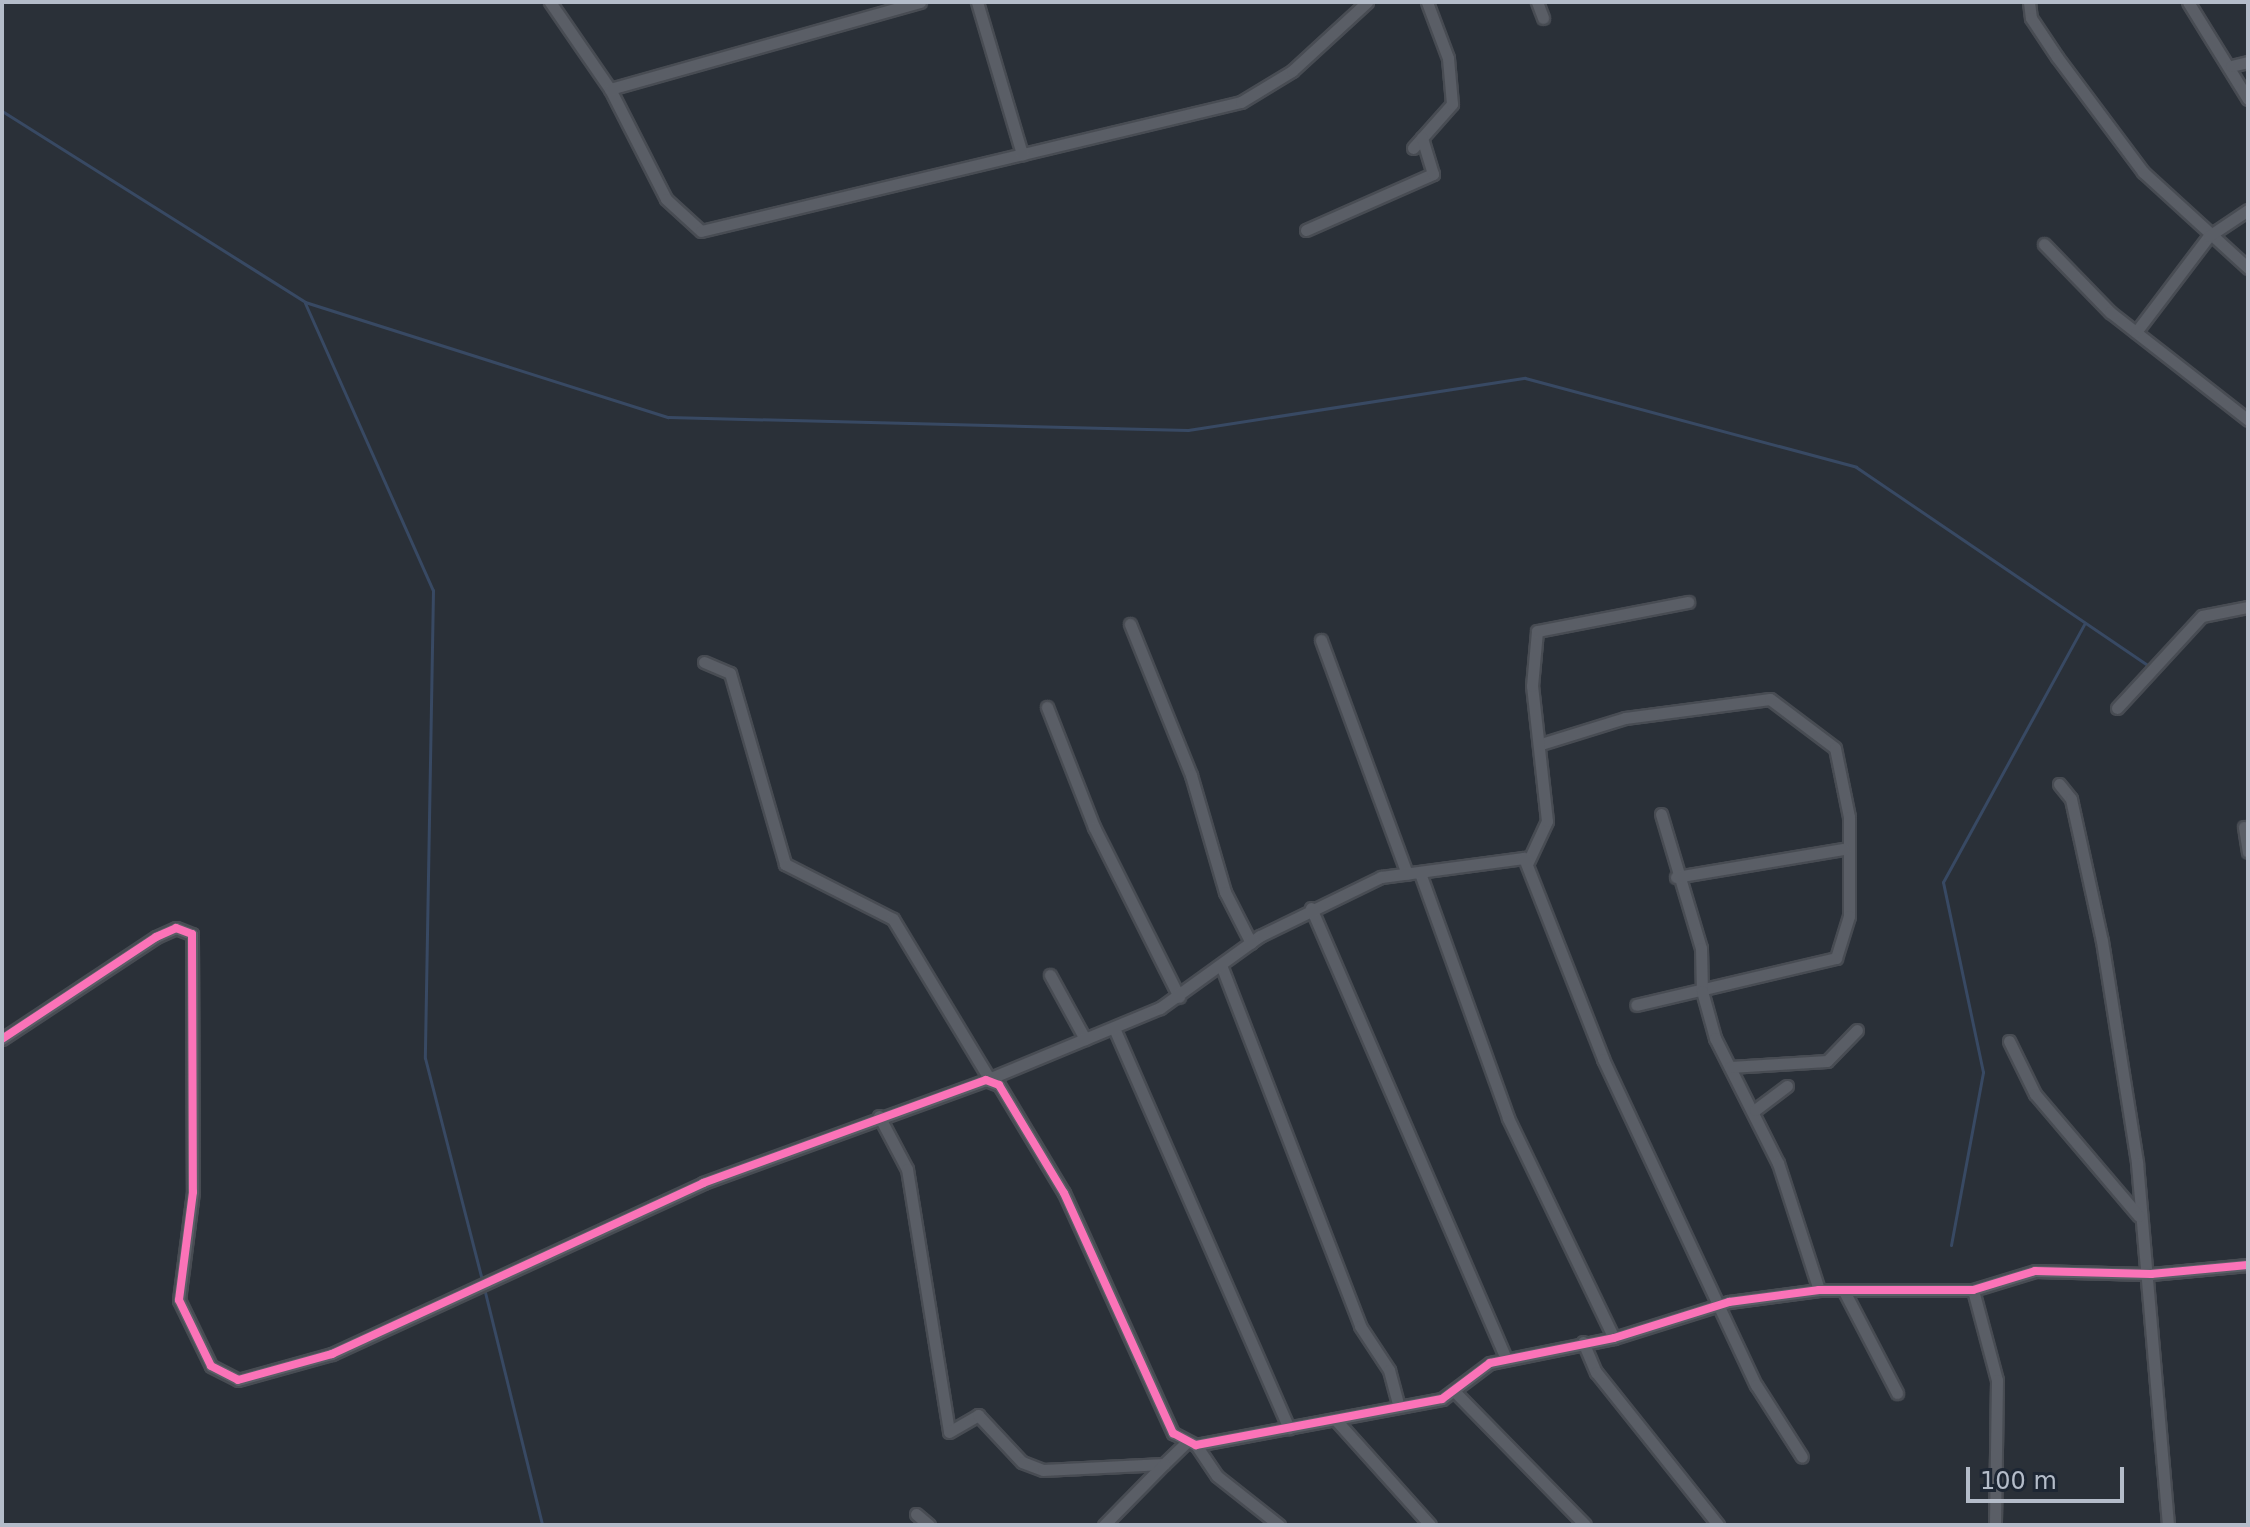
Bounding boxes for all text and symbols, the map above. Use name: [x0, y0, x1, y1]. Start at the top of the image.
scale bar: [1970, 1451, 2128, 1501]
text: 100 m: [1980, 1467, 2057, 1495]

